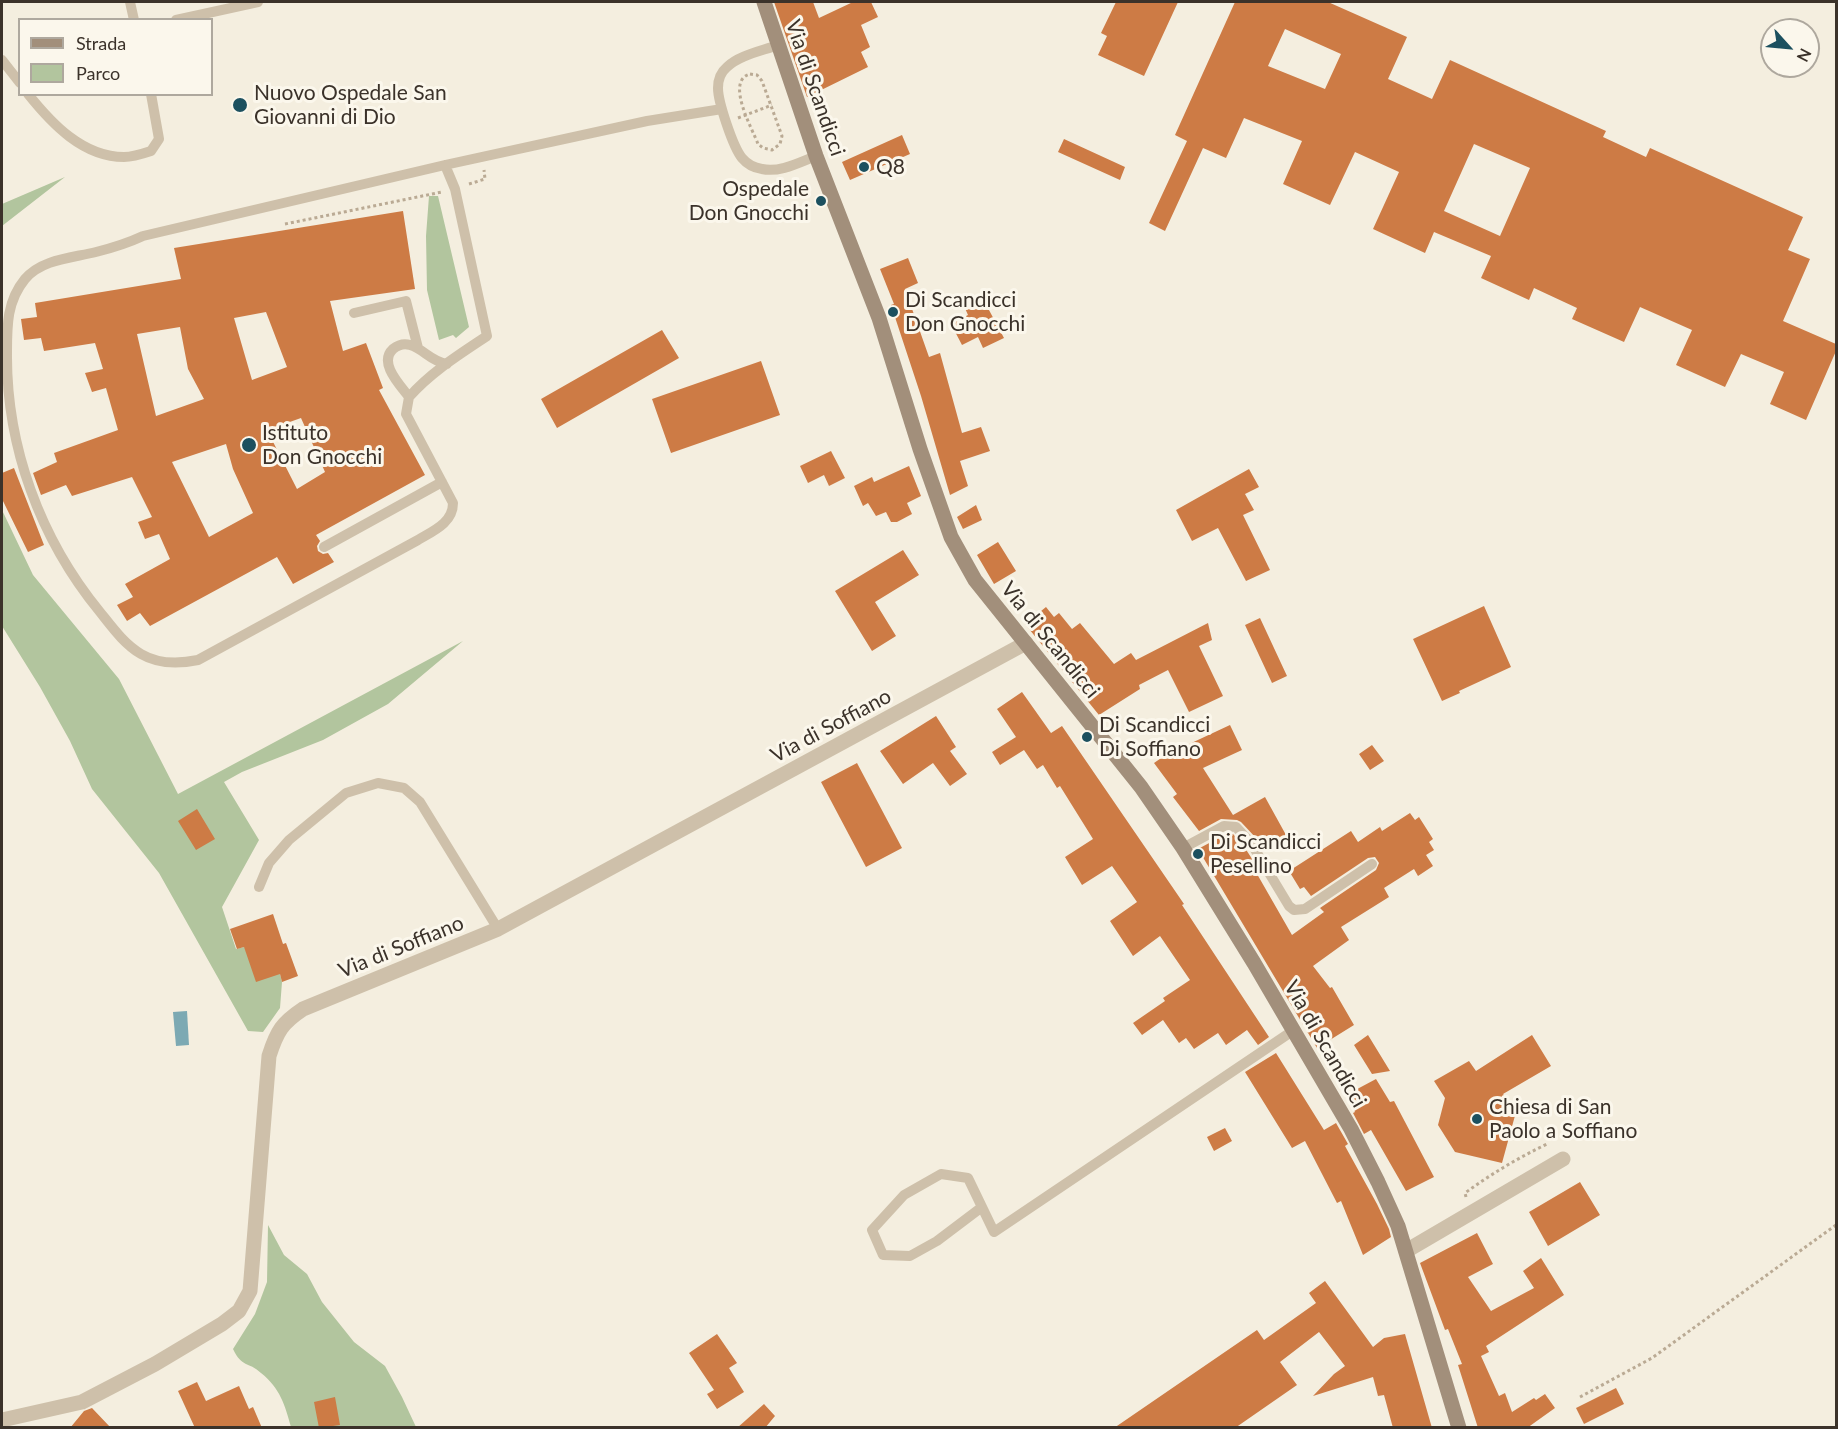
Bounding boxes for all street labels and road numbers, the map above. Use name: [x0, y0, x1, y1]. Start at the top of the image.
street label: Via di Scandicci: [780, 17, 850, 159]
street label: Via di Scandicci: [995, 577, 1105, 703]
street label: Via di Soffiano: [766, 684, 896, 768]
street label: Via di Soffiano: [335, 910, 467, 984]
street label: Via di Scandicci: [1278, 976, 1372, 1112]

